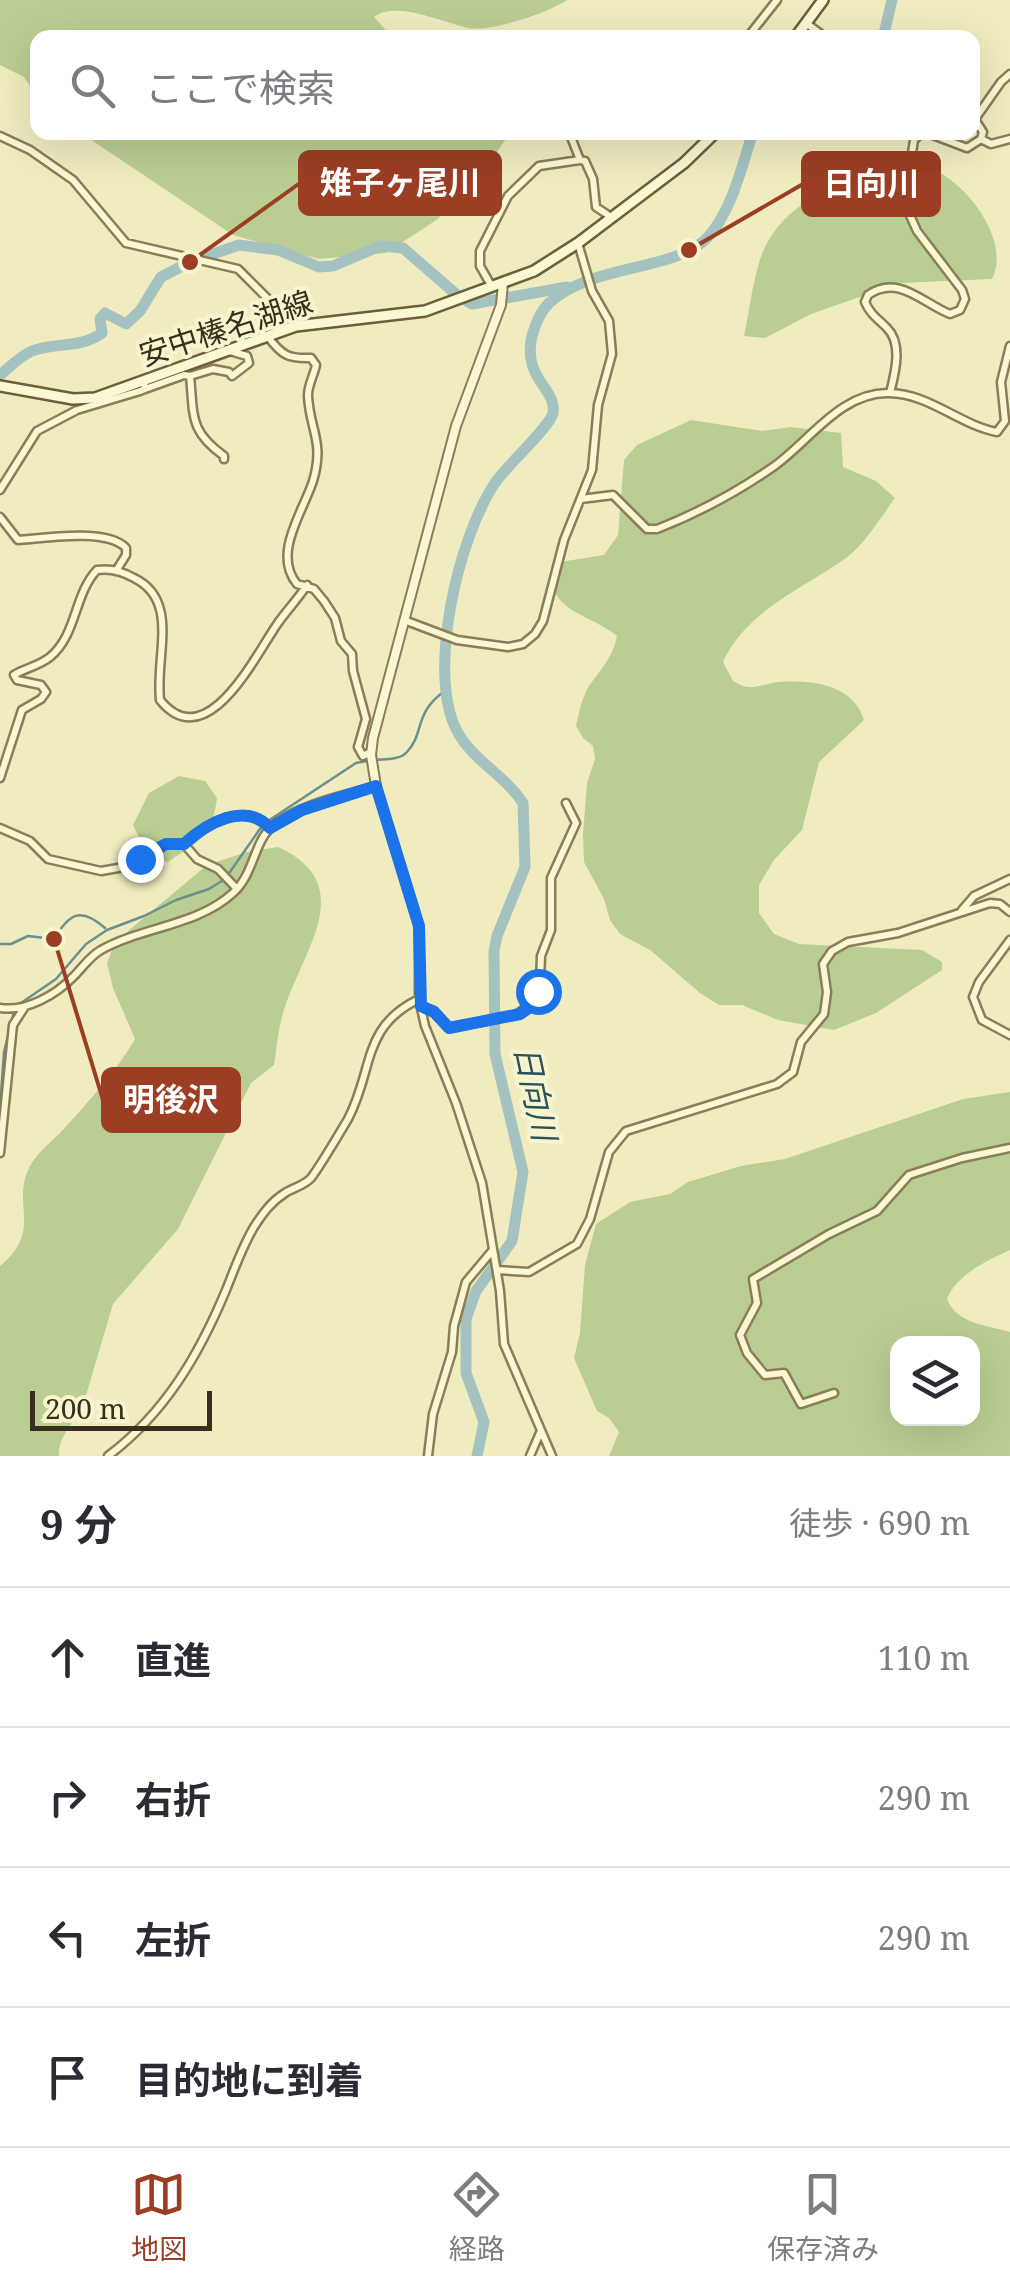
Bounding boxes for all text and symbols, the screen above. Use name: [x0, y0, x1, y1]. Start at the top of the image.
search box: [30, 30, 980, 140]
icon: search: [65, 58, 120, 113]
text: ここで検索: [145, 61, 335, 113]
callout: 雉子ヶ尾川: [300, 152, 500, 214]
callout: 日向川: [803, 153, 939, 215]
text: 雉子ヶ尾川: [320, 160, 480, 203]
text: 日向川: [823, 161, 919, 204]
street label: 安中榛名湖線: [134, 280, 317, 375]
route end: [118, 837, 164, 883]
route start: [516, 969, 562, 1015]
water label: 日向川: [505, 1041, 568, 1147]
callout: 明後沢: [103, 1069, 239, 1131]
text: 明後沢: [123, 1077, 219, 1120]
map controls: [890, 1336, 980, 1426]
button: layers: [890, 1336, 980, 1426]
scale bar: [30, 1386, 212, 1430]
text: 200 m: [45, 1389, 126, 1427]
text: 9 分: [40, 1495, 117, 1552]
text: 徒歩 · 690 m: [789, 1501, 970, 1544]
icon: ahead: [40, 1630, 95, 1685]
text: 直進: [135, 1633, 211, 1685]
text: 110 m: [878, 1636, 970, 1679]
icon: right: [40, 1770, 95, 1825]
text: 右折: [135, 1773, 211, 1825]
text: 290 m: [878, 1776, 970, 1819]
icon: left: [40, 1910, 95, 1965]
text: 左折: [135, 1913, 211, 1965]
text: 290 m: [878, 1916, 970, 1959]
icon: arrive: [40, 2050, 95, 2105]
text: 目的地に到着: [135, 2053, 363, 2105]
tab: 地図: [131, 2167, 187, 2267]
tab: 経路: [449, 2167, 505, 2267]
tab: 保存済み: [767, 2167, 879, 2267]

